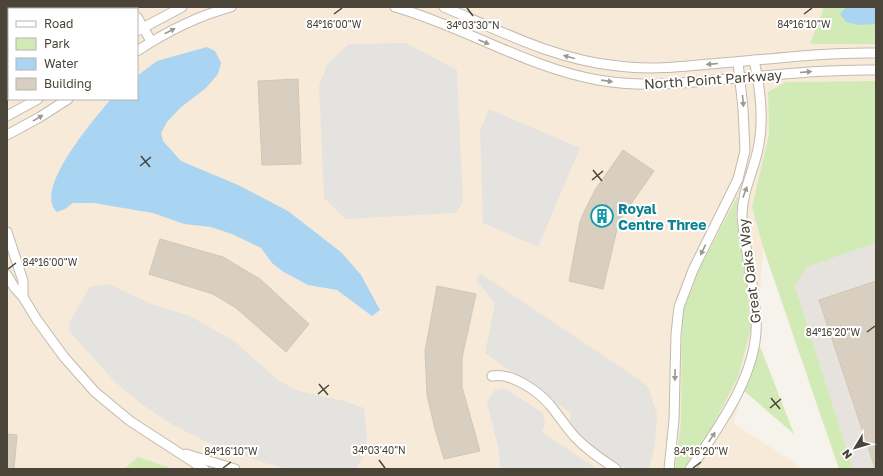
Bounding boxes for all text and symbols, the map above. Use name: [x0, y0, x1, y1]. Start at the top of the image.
legend: [8, 8, 138, 100]
text: Road: [44, 16, 73, 31]
text: 84°16'00"W: [307, 18, 362, 30]
text: 84°16'10"W: [777, 18, 831, 30]
text: 34°03'30"N: [446, 19, 500, 31]
one-way arrow: [164, 28, 176, 34]
text: Park: [44, 36, 70, 51]
one-way arrow: [478, 39, 489, 45]
one-way arrow: [563, 54, 575, 60]
text: Water: [44, 56, 78, 71]
one-way arrow: [706, 61, 718, 68]
street label: North Point Parkway: [643, 66, 783, 92]
one-way arrow: [800, 69, 812, 76]
text: Building: [44, 76, 92, 91]
one-way arrow: [601, 78, 613, 84]
one-way arrow: [739, 95, 746, 107]
one-way arrow: [32, 115, 44, 122]
one-way arrow: [742, 186, 748, 198]
place label: Royal Centre Three: [618, 200, 707, 233]
building icon: Royal Centre Three: [589, 203, 615, 229]
street label: Great Oaks Way: [734, 217, 764, 324]
one-way arrow: [700, 244, 707, 256]
text: 84°16'00"W: [23, 256, 78, 268]
text: 84°16'20"W: [806, 326, 861, 338]
one-way arrow: [672, 369, 678, 382]
north arrow: [835, 428, 875, 468]
one-way arrow: [708, 431, 716, 442]
text: 34°03'40"N: [352, 444, 406, 456]
text: 84°16'10"W: [204, 445, 258, 457]
text: 84°16'20"W: [674, 445, 729, 457]
text: N: [839, 447, 854, 462]

